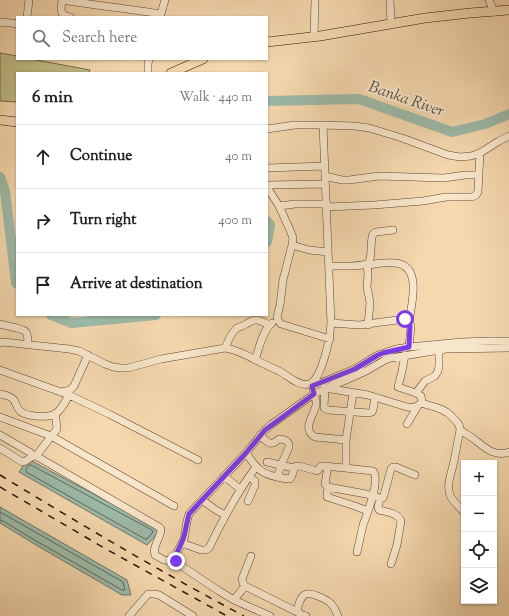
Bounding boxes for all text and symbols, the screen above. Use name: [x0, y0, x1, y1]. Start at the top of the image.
search box: [16, 16, 268, 60]
icon: search: [30, 27, 52, 49]
text: Search here: [62, 28, 137, 49]
water label: Banka River: [365, 76, 447, 124]
text: 6 min: [32, 86, 73, 110]
text: Walk · 440 m: [179, 89, 252, 107]
icon: ahead: [32, 146, 54, 168]
text: Continue: [70, 146, 132, 167]
text: 40 m: [225, 148, 252, 166]
icon: right: [32, 210, 54, 232]
text: Turn right: [70, 210, 136, 231]
text: 400 m: [218, 212, 252, 230]
icon: arrive: [32, 274, 54, 296]
text: Arrive at destination: [70, 274, 203, 295]
route start: [396, 310, 414, 328]
map controls: [461, 460, 497, 604]
button: +: [461, 460, 497, 496]
button: −: [461, 496, 497, 532]
button: locate: [461, 532, 497, 568]
route end: [167, 552, 185, 570]
button: layers: [461, 568, 497, 604]

